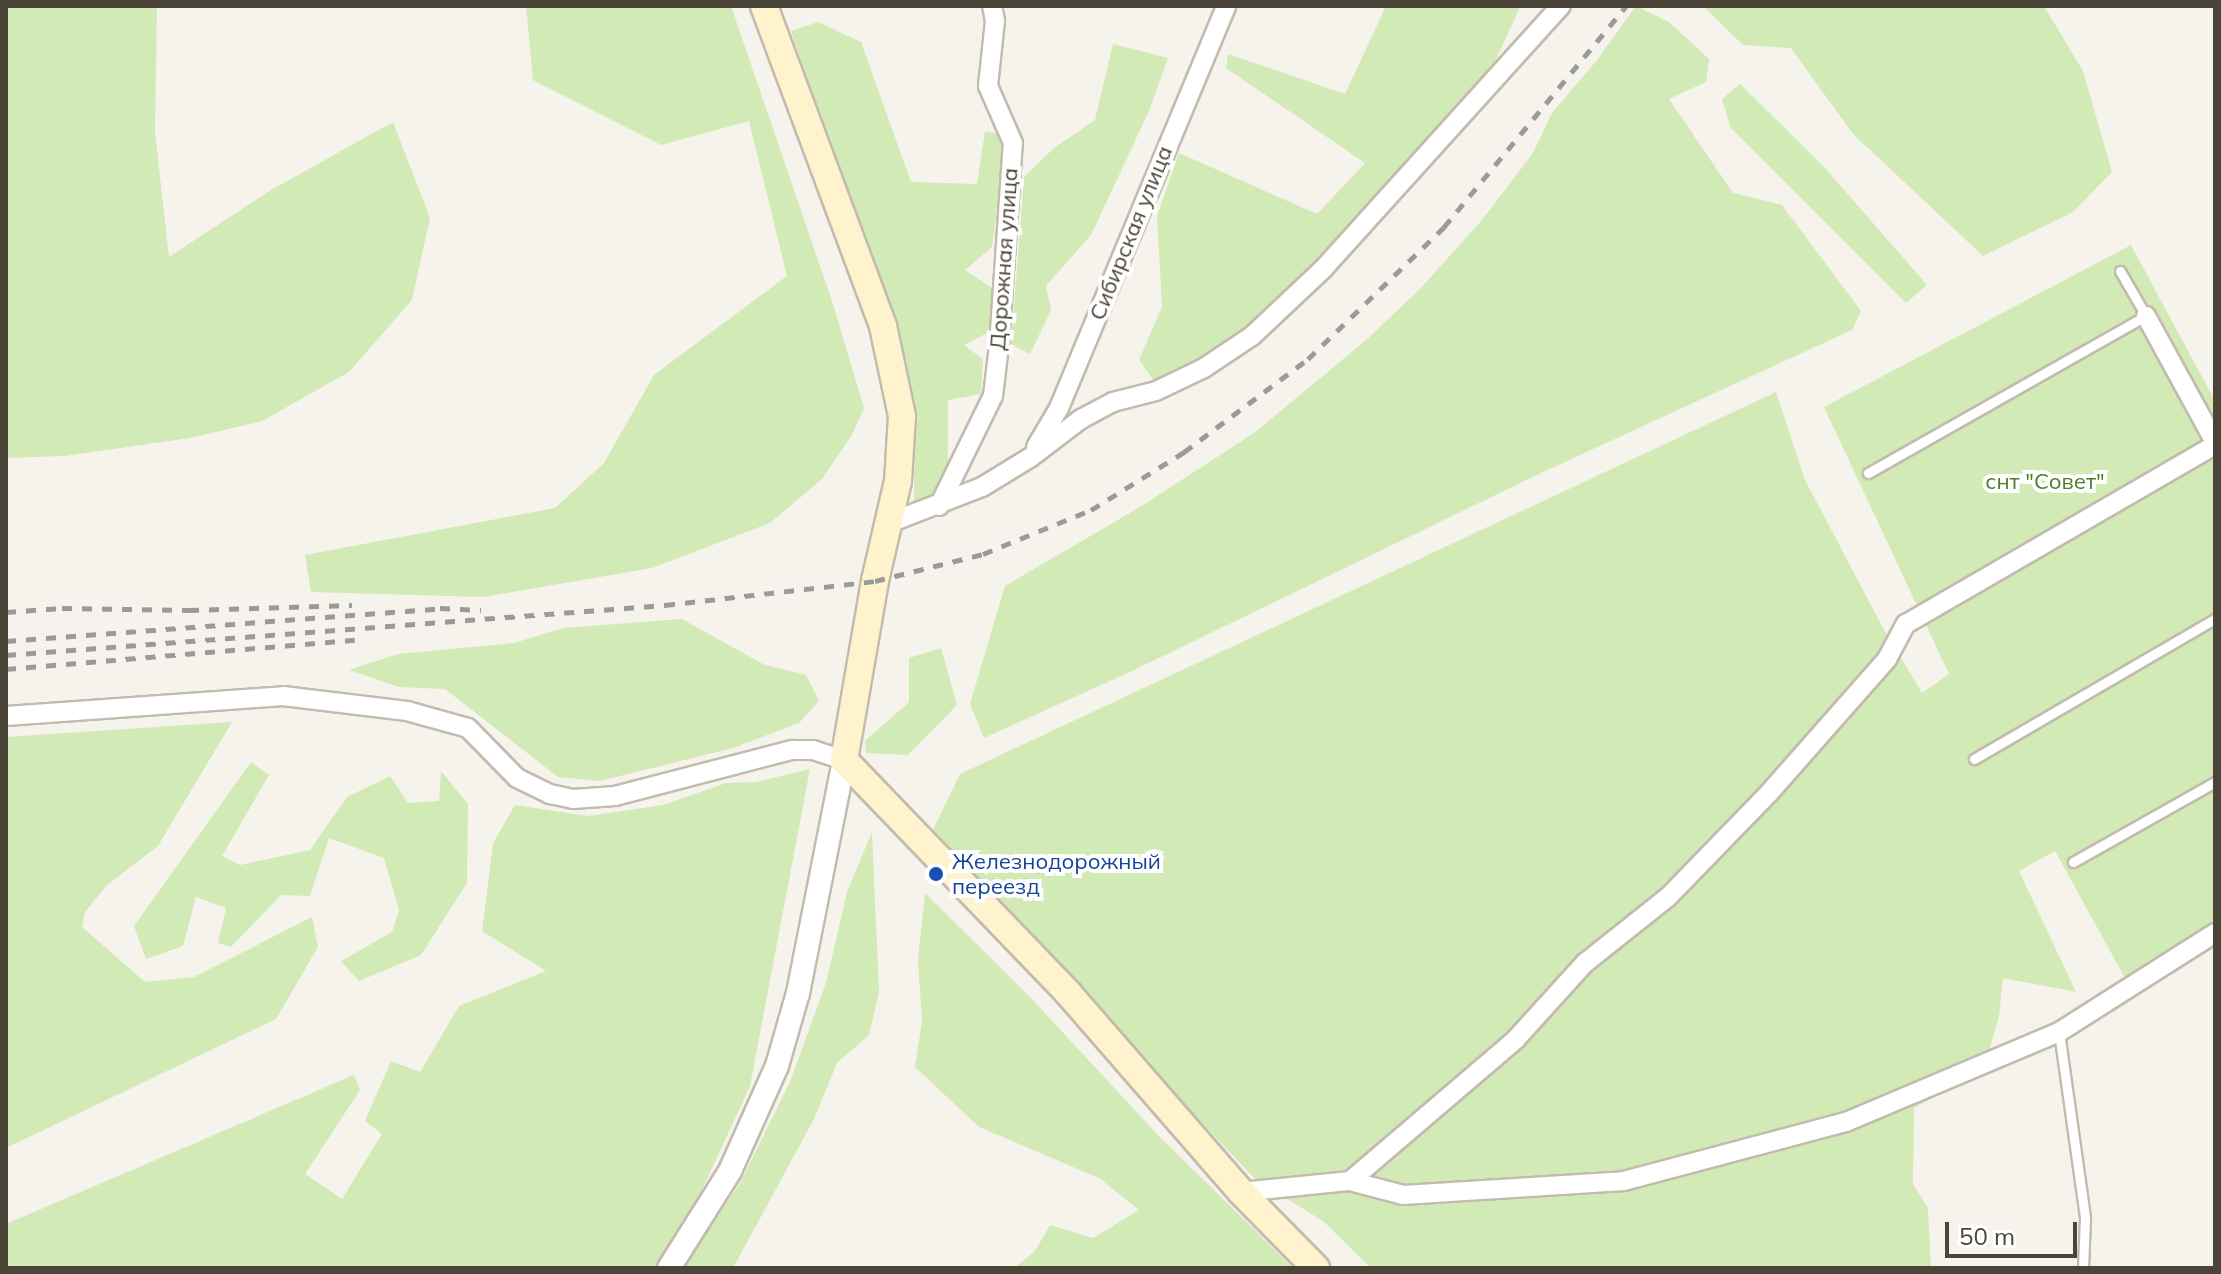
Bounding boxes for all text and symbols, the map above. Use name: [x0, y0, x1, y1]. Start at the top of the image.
street label: Сибирская улица: [1084, 142, 1178, 324]
street label: Дорожная улица: [984, 167, 1024, 351]
park label: снт "Совет": [1985, 469, 2105, 495]
place label: Железнодорожный переезд: [952, 848, 1161, 900]
marker: Железнодорожный переезд: [927, 865, 945, 883]
scale bar: [1949, 1206, 2081, 1256]
text: 50 m: [1959, 1221, 2015, 1251]

